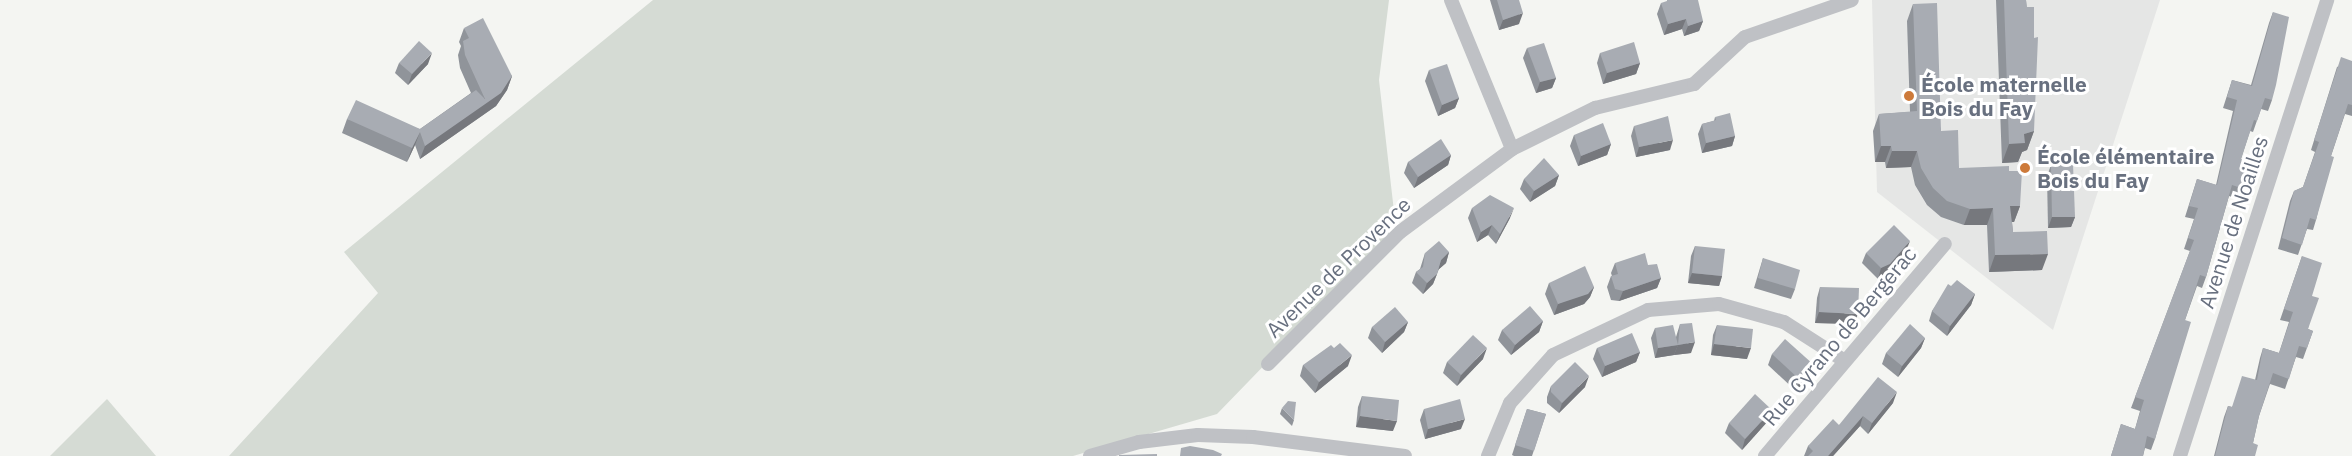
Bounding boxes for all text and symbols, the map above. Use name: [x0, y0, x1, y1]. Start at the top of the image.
place label: École maternelle Bois du Fay: [1921, 71, 2087, 121]
marker: École maternelle Bois du Fay: [1902, 89, 1916, 103]
street label: Avenue de Noailles: [2193, 133, 2273, 311]
place label: École élémentaire Bois du Fay: [2037, 143, 2214, 193]
marker: École élémentaire Bois du Fay: [2018, 161, 2032, 175]
street label: Avenue de Provence: [1261, 192, 1415, 342]
street label: Rue Cyrano de Bergerac: [1757, 241, 1921, 431]

